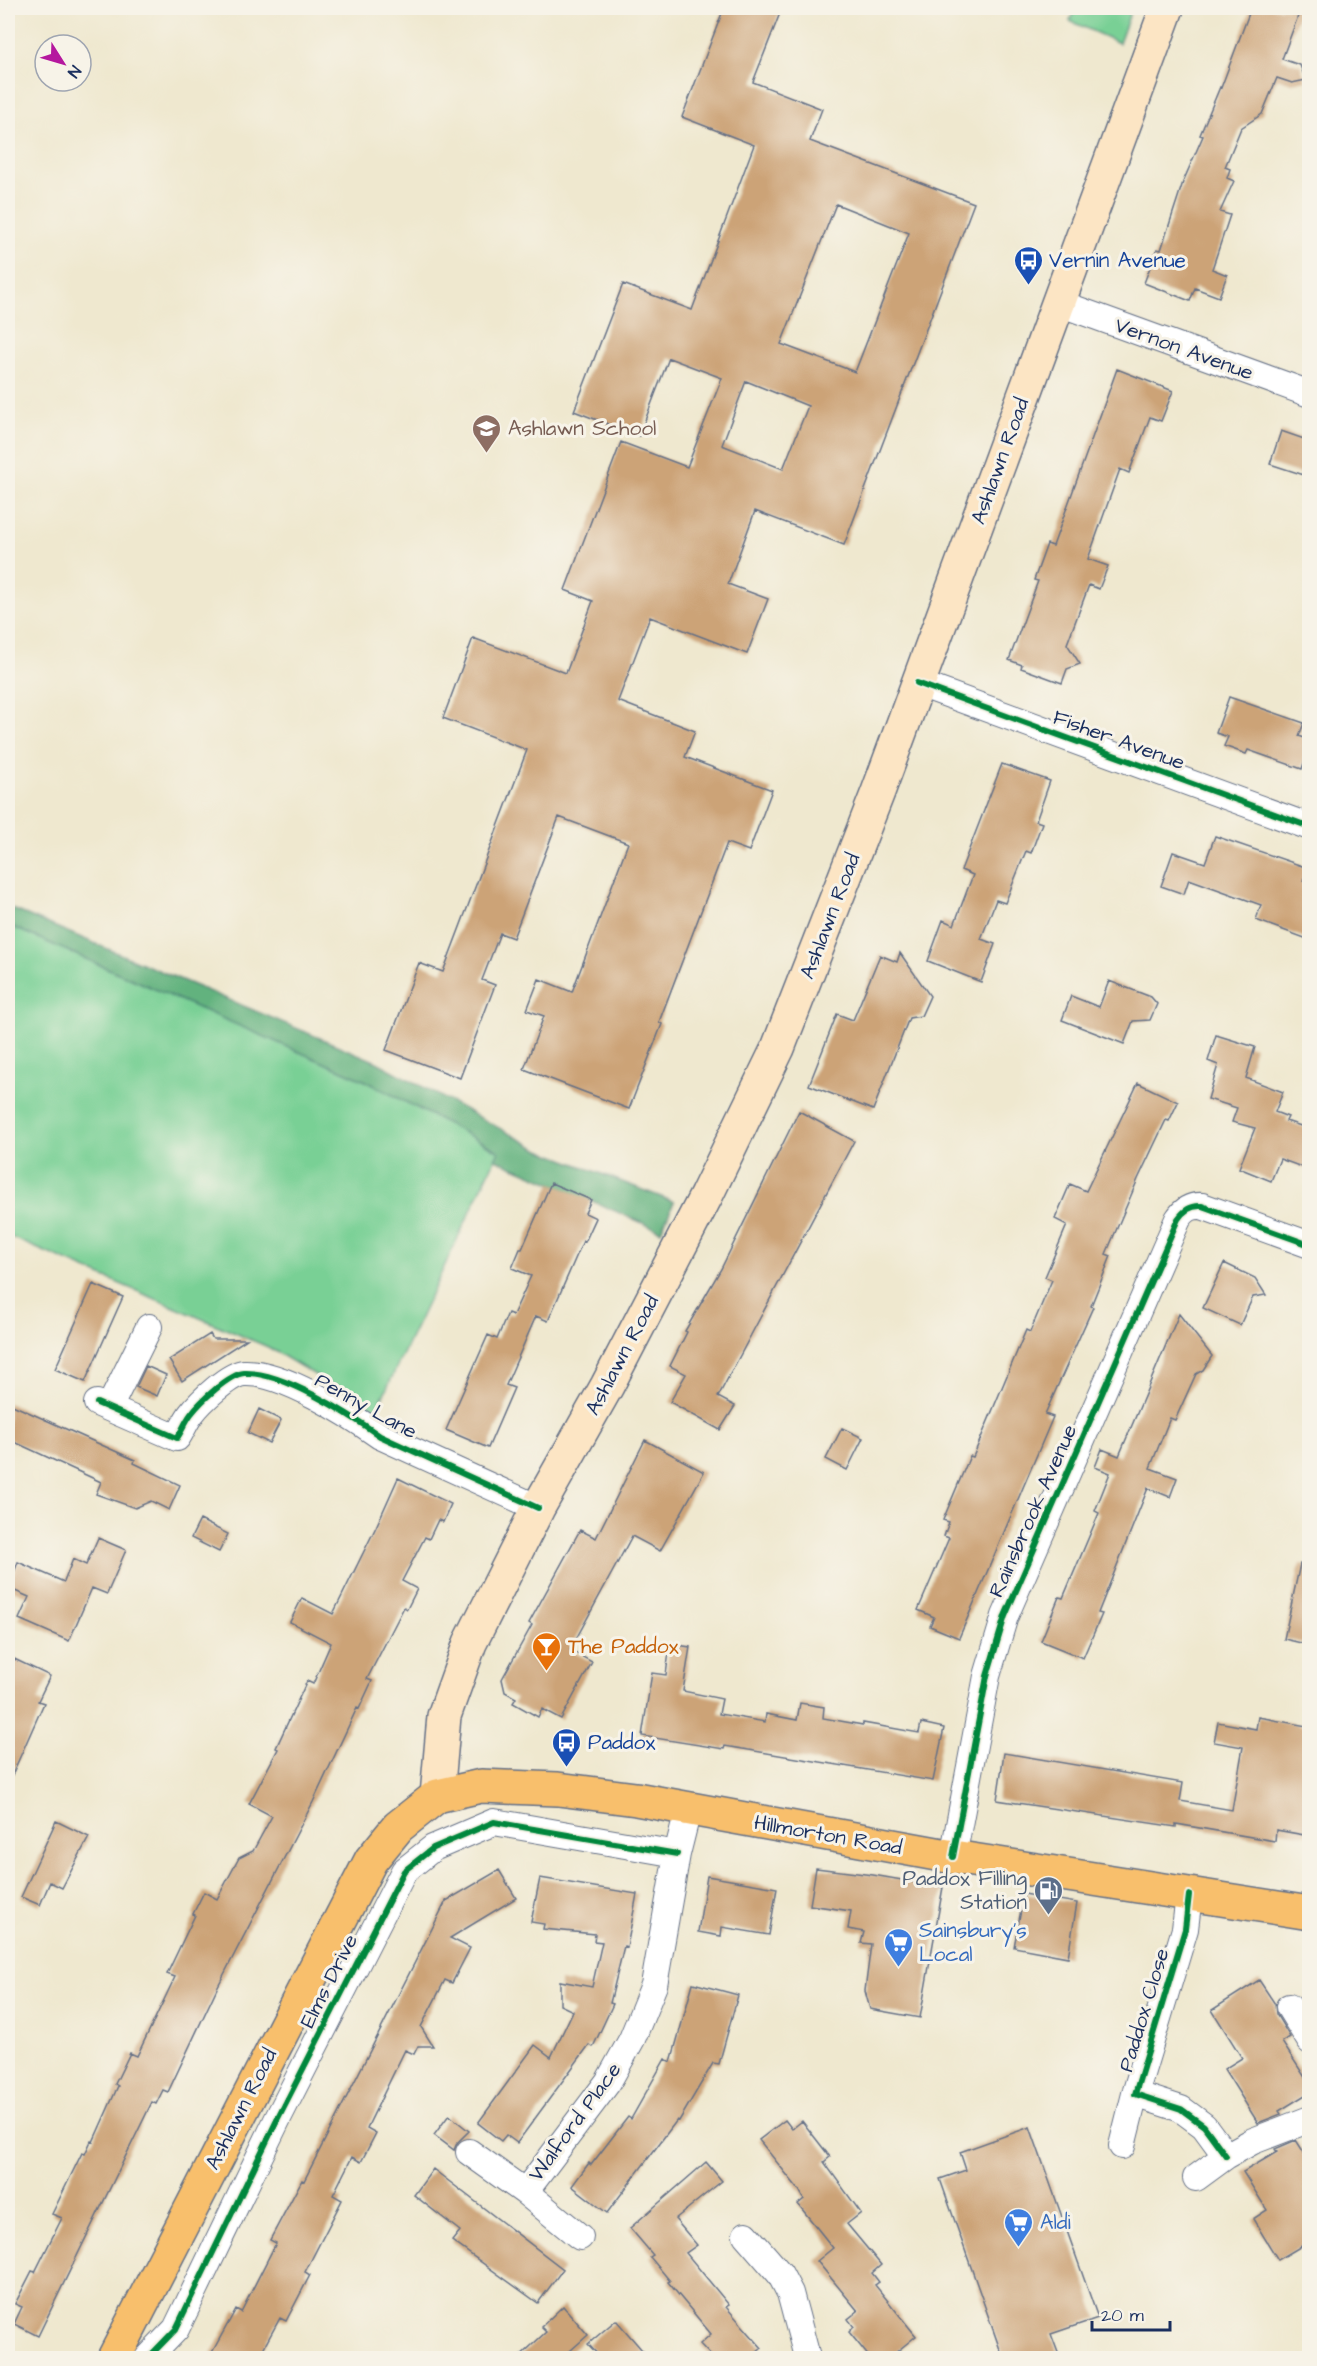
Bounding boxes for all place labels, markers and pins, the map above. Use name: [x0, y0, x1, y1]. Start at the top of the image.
bus stop icon: Vernin Avenue: [1012, 244, 1044, 286]
place label: Vernin Avenue: [1049, 246, 1186, 275]
school or university icon: Ashlawn School: [471, 412, 503, 454]
place label: Ashlawn School: [508, 414, 656, 443]
bar icon: The Paddox: [531, 1630, 563, 1672]
place label: The Paddox: [568, 1632, 679, 1661]
bus stop icon: Paddox: [551, 1726, 583, 1768]
place label: Paddox: [588, 1728, 655, 1757]
place label: Paddox Filling Station: [902, 1864, 1027, 1917]
fuel station icon: Paddox Filling Station: [1032, 1874, 1064, 1916]
place label: Sainsbury's Local: [919, 1916, 1027, 1969]
supermarket icon: Sainsbury's Local: [882, 1926, 914, 1968]
supermarket icon: Aldi: [1003, 2206, 1035, 2248]
place label: Aldi: [1040, 2208, 1071, 2237]

